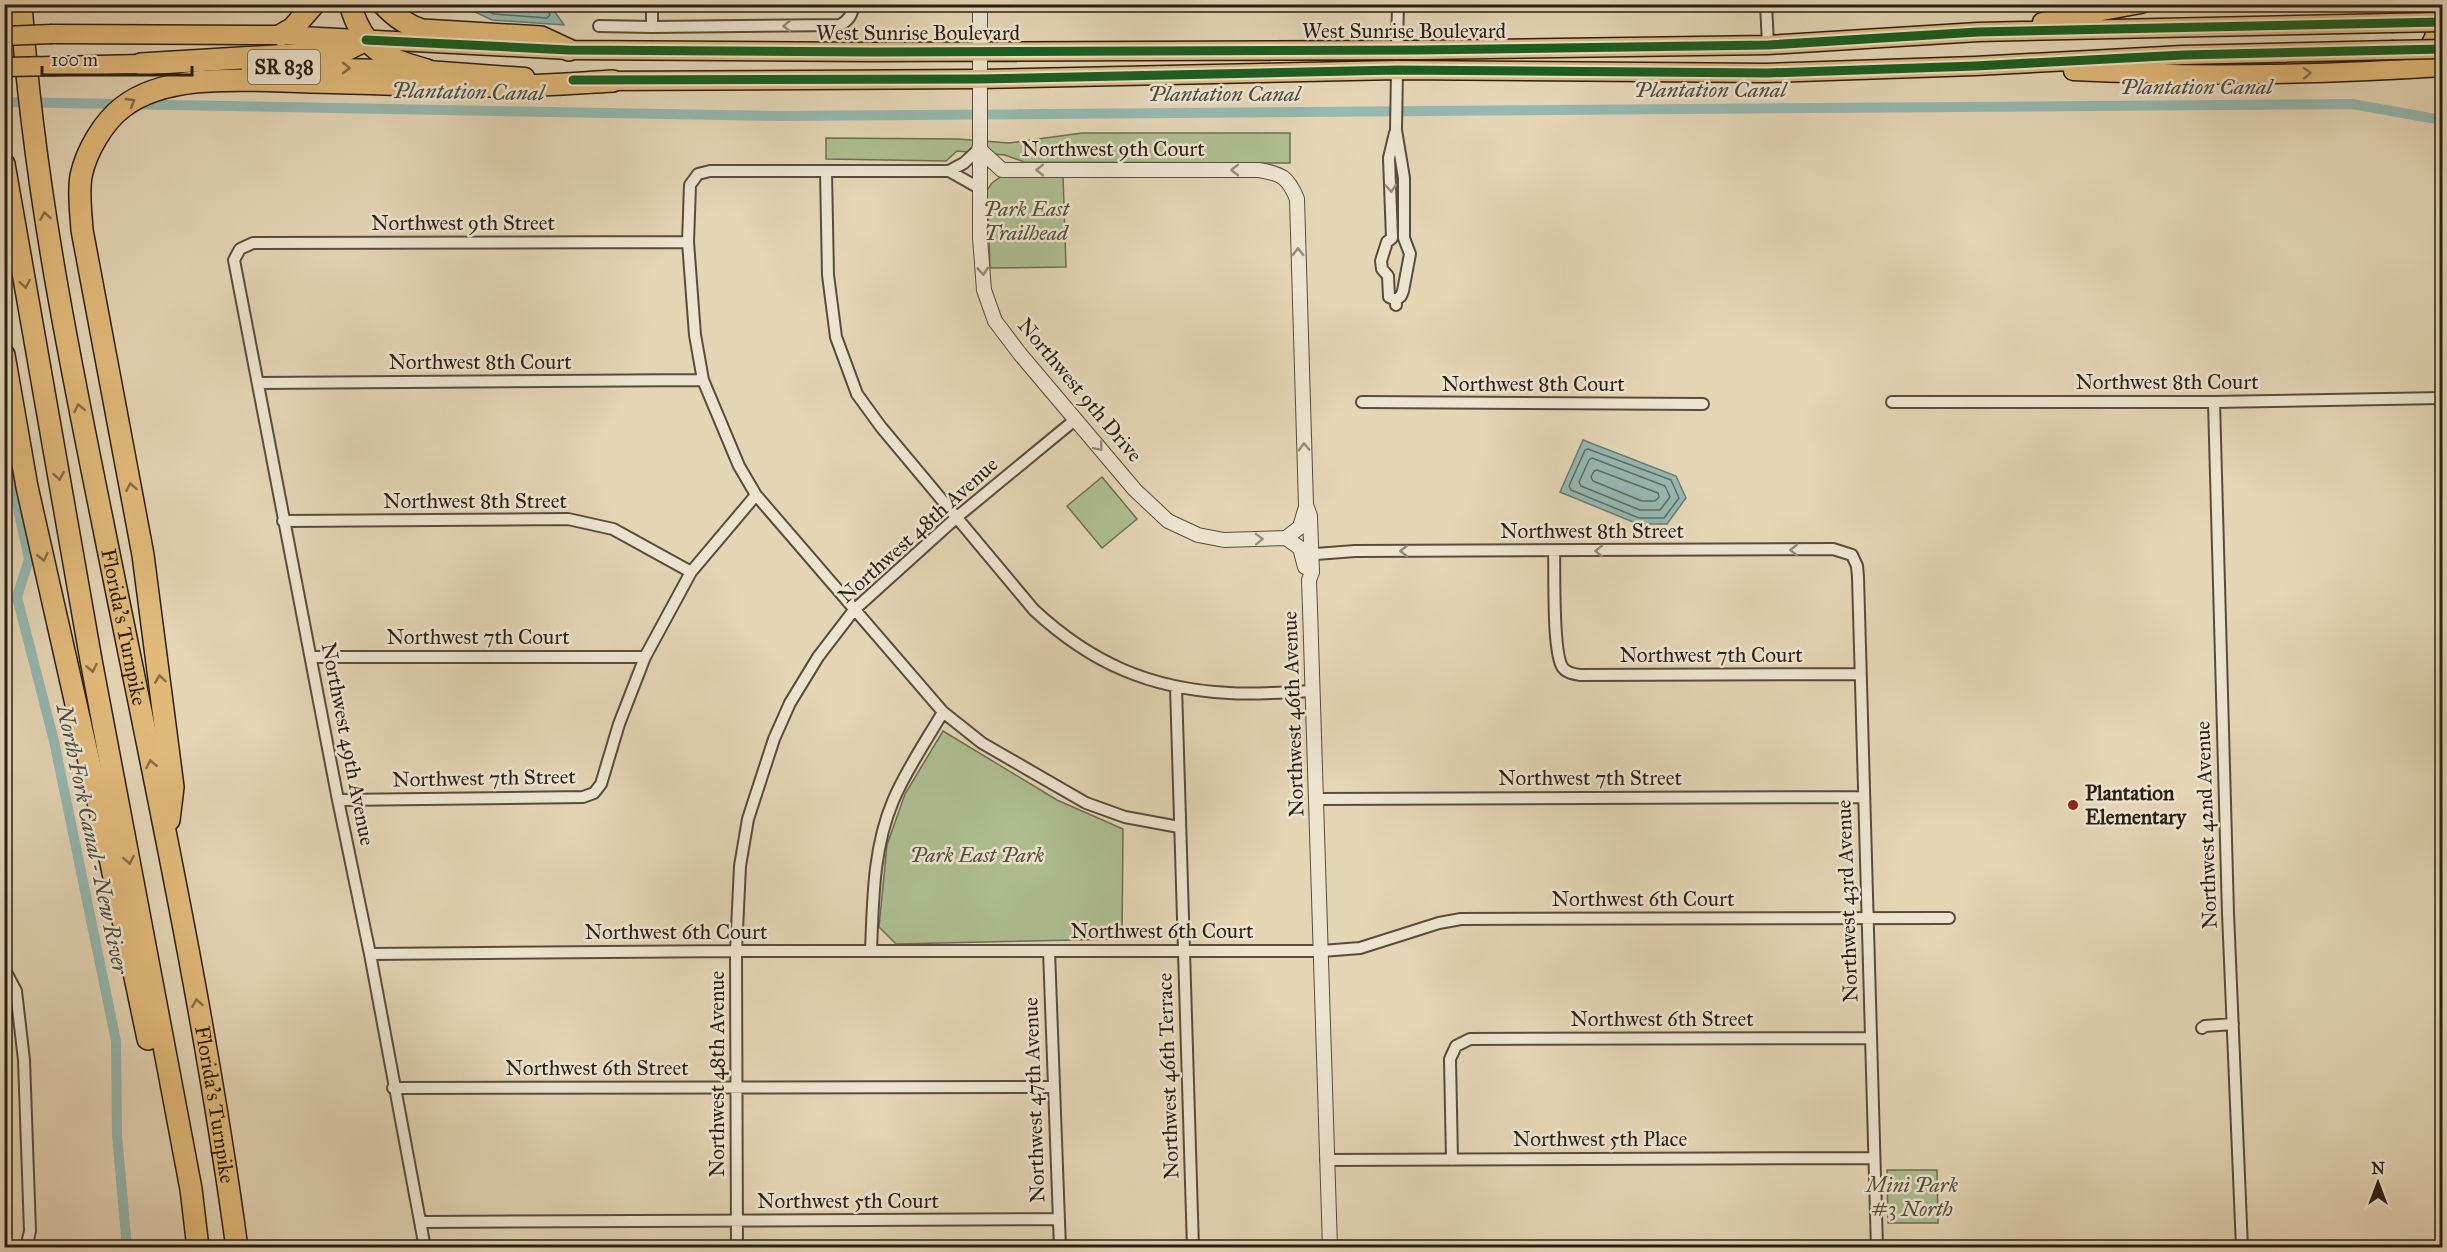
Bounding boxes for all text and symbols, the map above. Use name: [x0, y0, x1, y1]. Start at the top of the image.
street label: West Sunrise Boulevard: [1302, 18, 1506, 44]
one-way arrow: [782, 19, 791, 32]
street label: West Sunrise Boulevard: [816, 20, 1020, 46]
scale bar: [42, 39, 192, 77]
text: 100 m: [51, 49, 98, 71]
road number: SR 838: [248, 50, 320, 84]
one-way arrow: [342, 62, 351, 74]
one-way arrow: [2302, 67, 2311, 80]
water label: Plantation Canal: [2120, 73, 2274, 100]
water label: Plantation Canal: [1634, 76, 1788, 103]
water label: Plantation Canal: [391, 77, 547, 106]
water label: Plantation Canal: [1148, 80, 1302, 107]
one-way arrow: [125, 98, 135, 109]
street label: Northwest 9th Court: [1021, 136, 1205, 162]
one-way arrow: [1035, 164, 1044, 176]
one-way arrow: [1230, 164, 1239, 176]
one-way arrow: [1384, 183, 1397, 192]
park label: Park East Trailhead: [983, 196, 1070, 246]
street label: Northwest 9th Street: [371, 210, 556, 236]
one-way arrow: [39, 212, 52, 222]
one-way arrow: [1292, 247, 1304, 256]
one-way arrow: [976, 266, 989, 275]
one-way arrow: [18, 279, 31, 289]
street label: Northwest 9th Drive: [1012, 313, 1148, 468]
street label: Northwest 8th Court: [388, 349, 572, 375]
street label: Northwest 8th Court: [2075, 369, 2259, 395]
street label: Northwest 8th Court: [1441, 371, 1625, 397]
one-way arrow: [74, 403, 87, 413]
one-way arrow: [1092, 440, 1103, 451]
one-way arrow: [1298, 442, 1310, 451]
street label: Northwest 48th Avenue: [833, 451, 1004, 609]
one-way arrow: [52, 472, 64, 481]
one-way arrow: [125, 482, 137, 491]
street label: Northwest 8th Street: [383, 488, 567, 514]
street label: Northwest 8th Street: [1500, 518, 1684, 544]
one-way arrow: [1254, 533, 1263, 545]
one-way arrow: [1790, 544, 1799, 556]
one-way arrow: [1400, 545, 1409, 557]
one-way arrow: [1595, 545, 1604, 557]
street label: Florida's Turnpike: [95, 546, 153, 708]
one-way arrow: [36, 552, 49, 562]
street label: Northwest 46th Avenue: [1276, 610, 1310, 817]
street label: Northwest 7th Court: [386, 624, 570, 650]
street label: Northwest 49th Avenue: [316, 640, 381, 848]
street label: Northwest 7th Court: [1619, 642, 1803, 668]
one-way arrow: [85, 663, 98, 673]
one-way arrow: [154, 675, 166, 684]
water label: North Fork Canal - New River: [50, 700, 135, 978]
street label: Northwest 42nd Avenue: [2189, 720, 2223, 930]
one-way arrow: [145, 759, 158, 769]
street label: Northwest 7th Street: [392, 763, 577, 793]
street label: Northwest 7th Street: [1498, 765, 1682, 791]
place label: Plantation Elementary: [2085, 780, 2187, 830]
marker: Plantation Elementary: [2066, 798, 2080, 812]
street label: Northwest 43rd Avenue: [1830, 799, 1864, 1003]
park label: Park East Park: [910, 842, 1045, 868]
one-way arrow: [122, 855, 135, 865]
street label: Northwest 6th Court: [1552, 886, 1735, 912]
street label: Northwest 6th Court: [1071, 918, 1254, 944]
street label: Northwest 6th Court: [585, 919, 768, 945]
street label: Northwest 48th Avenue: [704, 971, 730, 1177]
street label: Northwest 46th Terrace: [1151, 972, 1185, 1180]
street label: Northwest 47th Avenue: [1017, 997, 1051, 1203]
one-way arrow: [191, 999, 204, 1009]
street label: Northwest 6th Street: [1570, 1006, 1754, 1032]
street label: Florida's Turnpike: [189, 1024, 241, 1185]
street label: Northwest 6th Street: [505, 1055, 689, 1081]
street label: Northwest 5th Place: [1513, 1126, 1687, 1152]
north arrow: [2348, 1153, 2408, 1213]
text: N: [2371, 1159, 2385, 1178]
park label: Mini Park #3 North: [1864, 1172, 1959, 1222]
street label: Northwest 5th Court: [757, 1188, 939, 1214]

